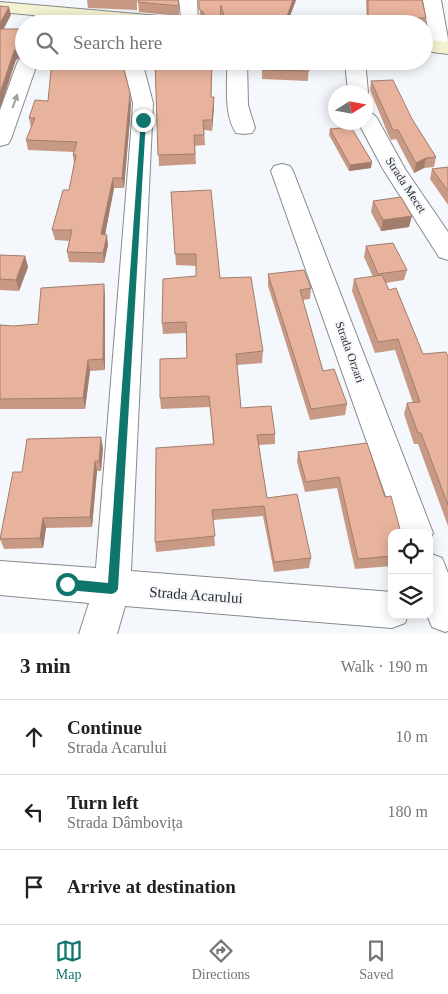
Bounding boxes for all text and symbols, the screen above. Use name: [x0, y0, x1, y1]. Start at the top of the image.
search box: [15, 15, 433, 70]
icon: search: [33, 29, 61, 57]
text: Search here: [73, 32, 162, 53]
north arrow: [328, 85, 373, 130]
one-way arrow: [12, 93, 19, 108]
route end: [132, 109, 155, 132]
street label: Strada Mecet: [383, 155, 430, 216]
street label: Strada Orzari: [332, 319, 368, 385]
map controls: [388, 529, 433, 619]
button: locate: [388, 529, 433, 574]
route start: [56, 573, 79, 596]
button: layers: [388, 574, 433, 619]
street label: Strada Acarului: [149, 584, 243, 606]
text: 3 min: [20, 654, 71, 678]
text: Walk · 190 m: [341, 658, 428, 675]
text: Continue: [67, 717, 142, 738]
icon: ahead: [20, 723, 48, 751]
text: 10 m: [396, 728, 428, 745]
text: Strada Acarului: [67, 739, 167, 756]
text: Turn left: [67, 792, 139, 813]
icon: left: [20, 798, 48, 826]
text: 180 m: [388, 803, 428, 820]
text: Strada Dâmbovița: [67, 814, 183, 831]
icon: arrive: [20, 873, 48, 901]
text: Arrive at destination: [67, 876, 236, 897]
tab: Map: [55, 937, 83, 983]
tab: Directions: [192, 937, 250, 983]
tab: Saved: [359, 937, 393, 983]

